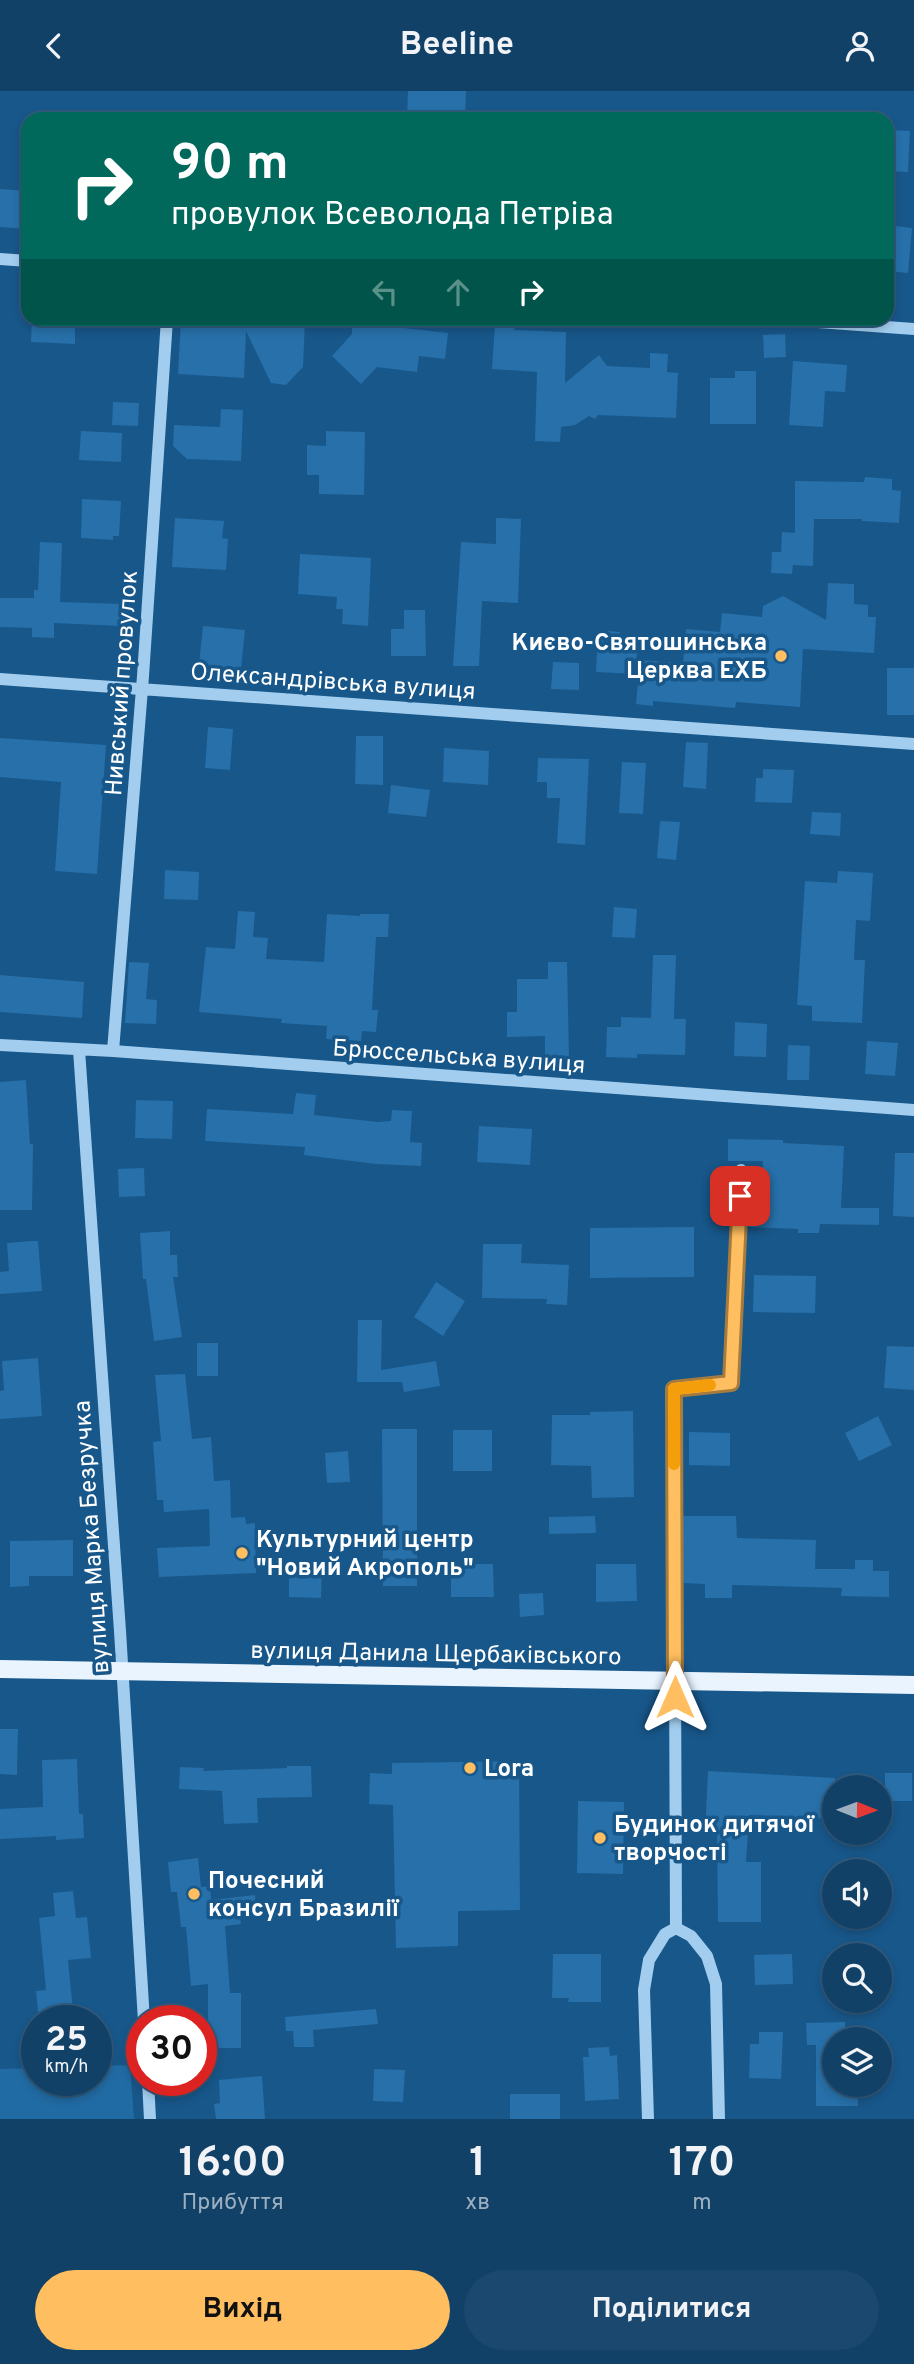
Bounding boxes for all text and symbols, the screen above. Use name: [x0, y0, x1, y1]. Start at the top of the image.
text: Beeline: [400, 26, 514, 66]
icon: back: [35, 27, 73, 65]
icon: person: [841, 27, 879, 65]
text: 90 m: [171, 135, 289, 197]
icon: right: [56, 140, 147, 231]
text: провулок Всеволода Петріва: [171, 196, 614, 236]
icon: left: [366, 273, 404, 311]
icon: ahead: [439, 273, 477, 311]
icon: right: [512, 273, 550, 311]
street label: Нивський провулок: [100, 569, 146, 797]
place label: Києво-Святошинська Церква ЕХБ: [512, 629, 767, 687]
marker: Києво-Святошинська Церква ЕХБ: [773, 648, 789, 664]
street label: Олександрівська вулиця: [189, 658, 477, 708]
street label: Брюссельська вулиця: [331, 1034, 586, 1082]
pin: [710, 1166, 770, 1226]
icon: arrive: [721, 1177, 759, 1215]
street label: вулиця Марка Безручка: [68, 1399, 118, 1675]
place label: Культурний центр "Новий Акрополь": [256, 1526, 474, 1584]
marker: Культурний центр "Новий Акрополь": [234, 1545, 250, 1561]
street label: вулиця Данила Щербаківського: [250, 1637, 622, 1673]
position arrow: [638, 1660, 712, 1734]
place label: Lora: [484, 1755, 534, 1785]
marker: Lora: [462, 1760, 478, 1776]
north arrow: [822, 1775, 892, 1845]
map controls: [822, 1775, 892, 2097]
place label: Будинок дитячої творчості: [614, 1811, 816, 1869]
marker: Будинок дитячої творчості: [592, 1830, 608, 1846]
button: sound: [822, 1859, 892, 1929]
place label: Почесний консул Бразилії: [208, 1867, 400, 1925]
marker: Почесний консул Бразилії: [186, 1886, 202, 1902]
button: search: [822, 1943, 892, 2013]
speed limit sign: 30: [126, 2005, 217, 2096]
text: 25: [45, 2019, 88, 2063]
button: layers: [822, 2027, 892, 2097]
text: km/h: [45, 2056, 88, 2079]
text: 16:00: [179, 2138, 287, 2191]
text: 1: [469, 2138, 486, 2191]
text: 170: [669, 2138, 735, 2191]
text: Прибуття: [181, 2189, 284, 2218]
text: хв: [465, 2189, 490, 2218]
text: m: [692, 2189, 712, 2218]
button: Вихід: [35, 2270, 450, 2350]
button: Поділитися: [464, 2270, 879, 2350]

